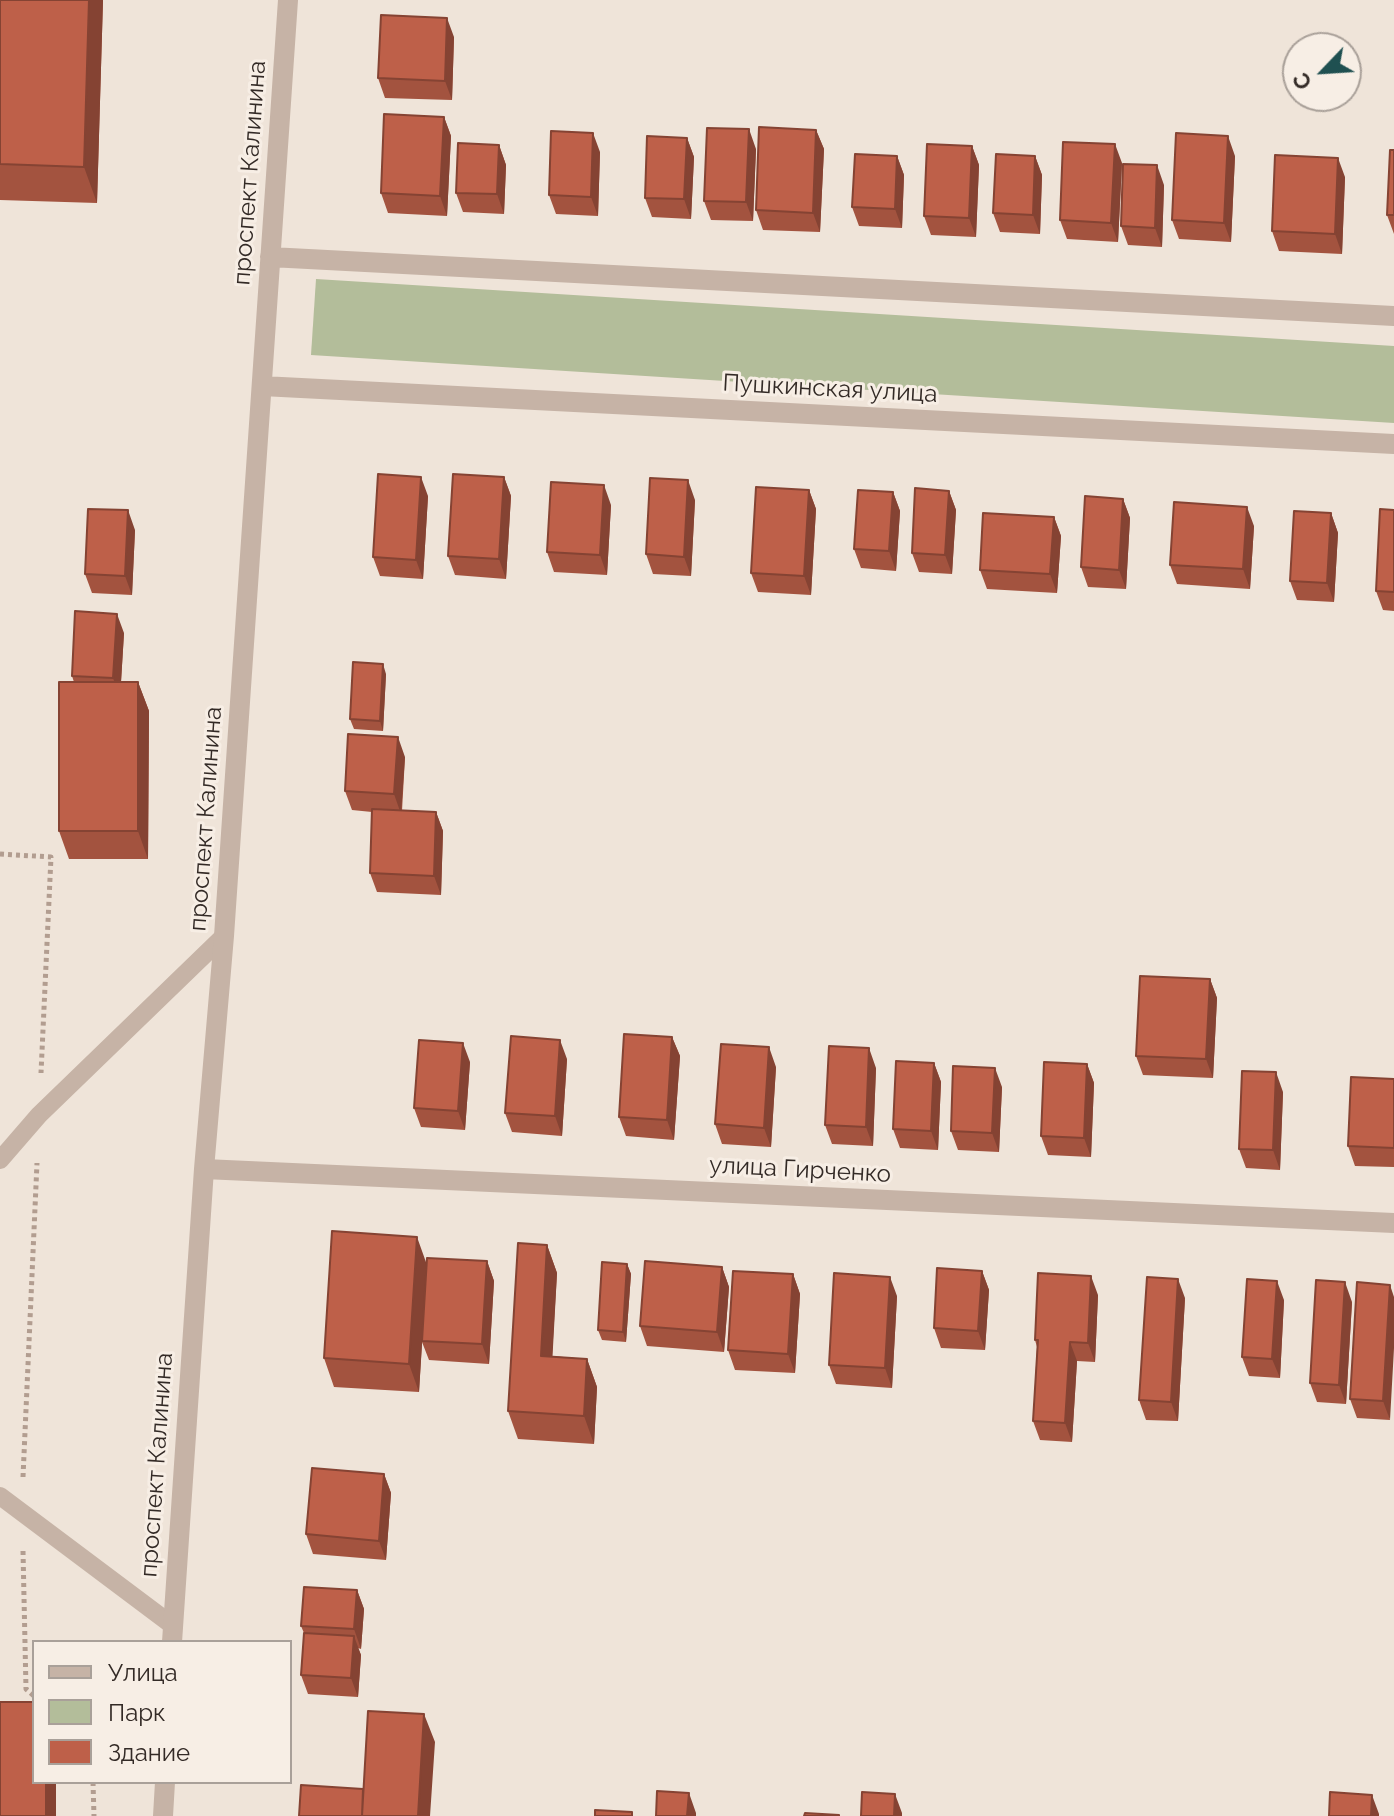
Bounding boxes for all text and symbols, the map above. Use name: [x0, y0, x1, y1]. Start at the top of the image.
north arrow: [1282, 32, 1362, 112]
street label: проспект Калинина: [228, 60, 272, 286]
text: С: [1287, 69, 1317, 94]
street label: Пушкинская улица: [722, 369, 938, 409]
street label: проспект Калинина: [184, 706, 228, 932]
street label: улица Гирченко: [708, 1151, 892, 1189]
street label: проспект Калинина: [135, 1352, 179, 1578]
legend: [32, 1640, 292, 1784]
text: Улица: [108, 1658, 178, 1687]
text: Парк: [108, 1698, 166, 1727]
text: Здание: [108, 1738, 190, 1767]

